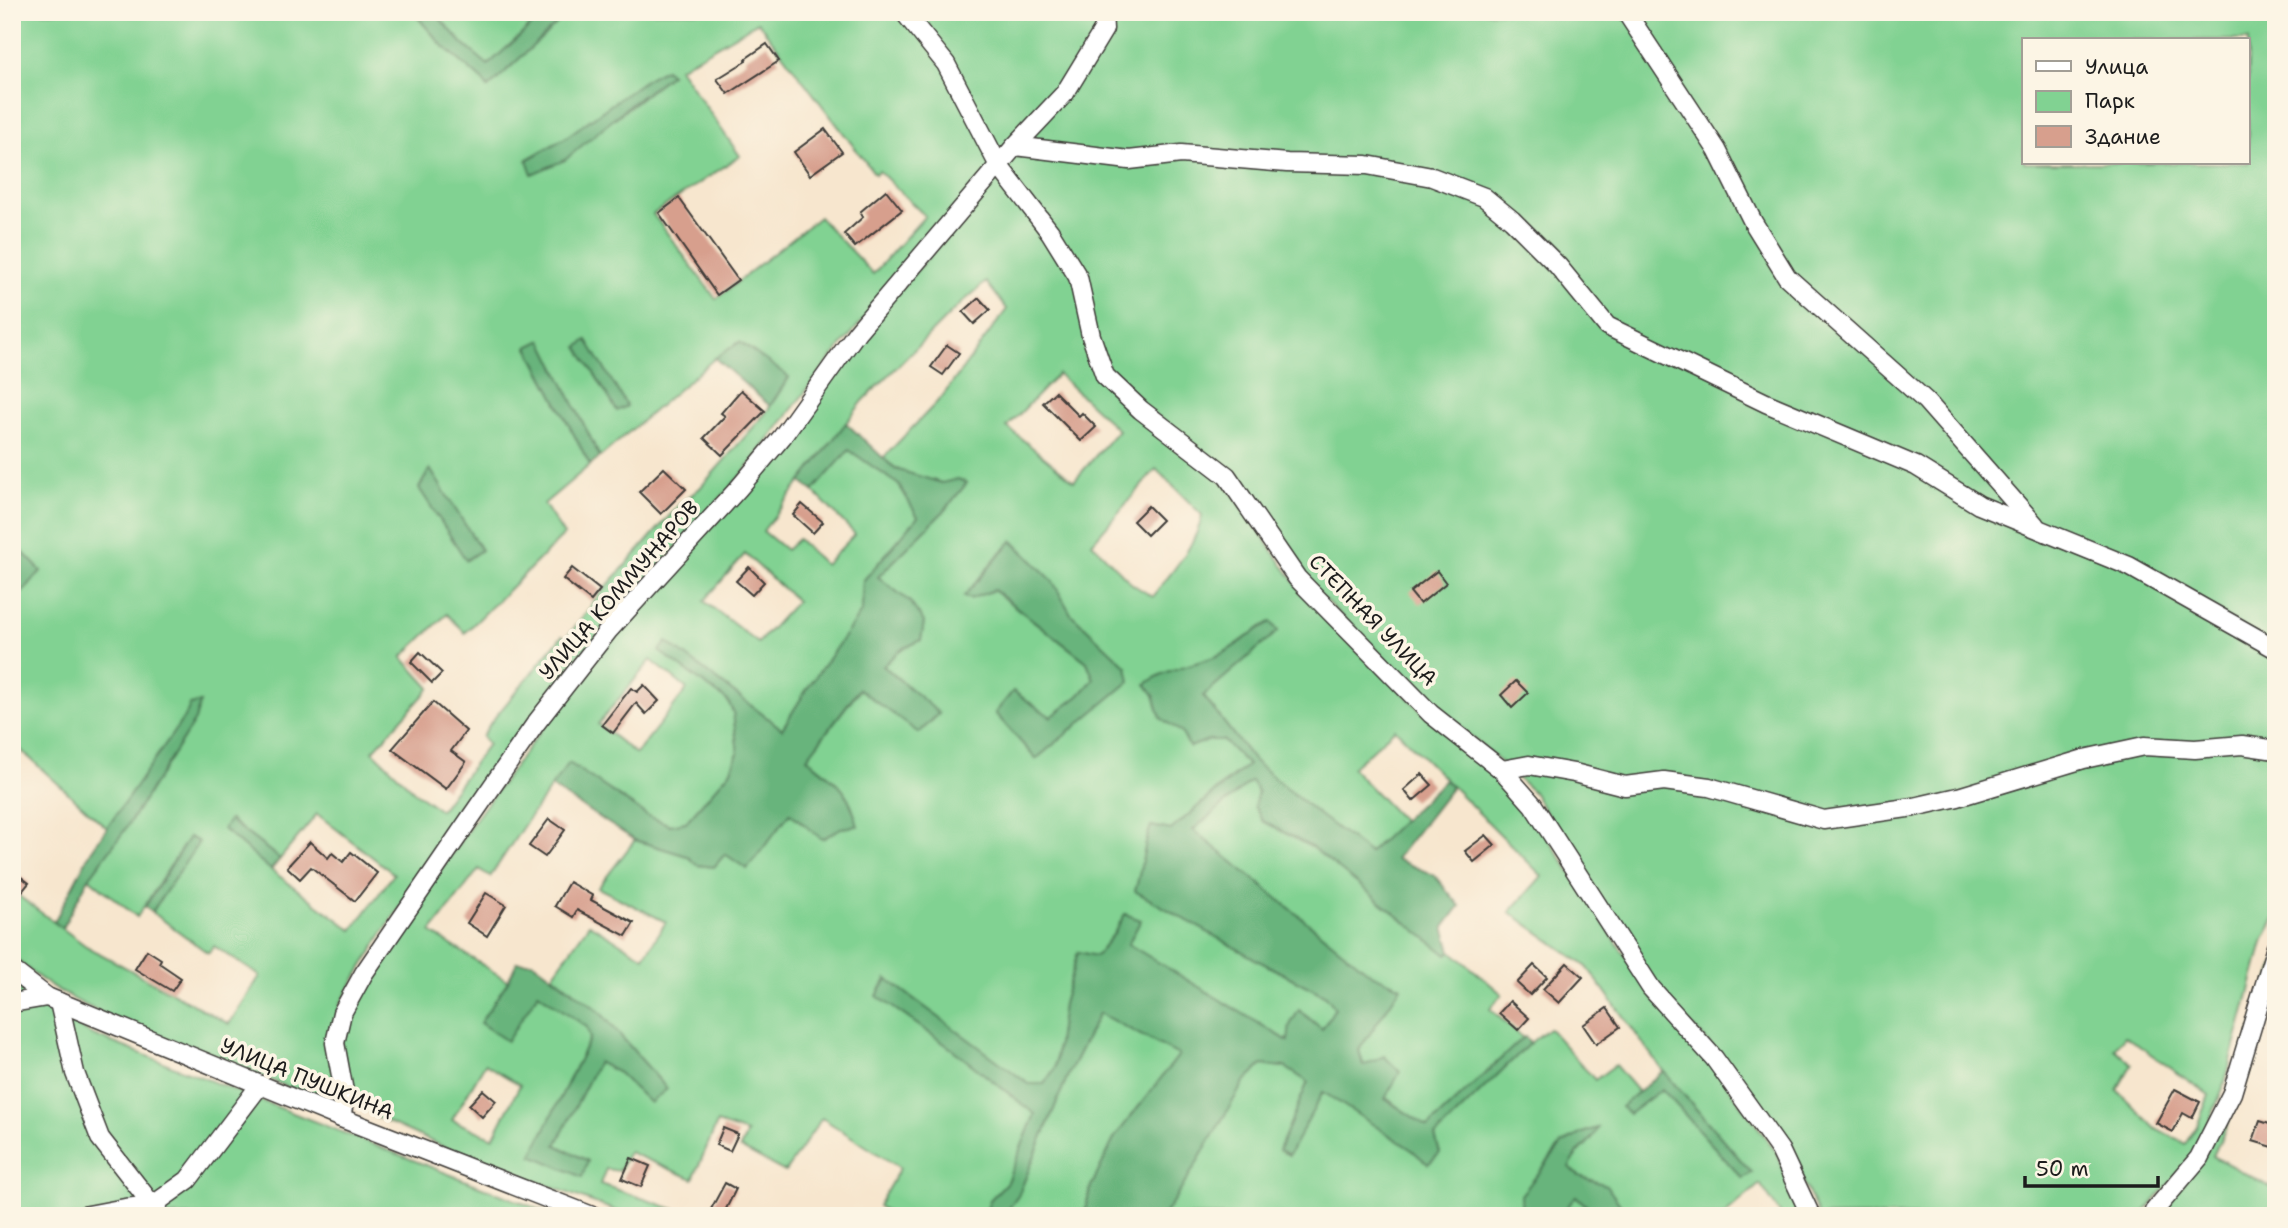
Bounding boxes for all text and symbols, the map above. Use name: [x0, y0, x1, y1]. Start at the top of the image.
legend: [2022, 38, 2250, 164]
text: Улица: [2085, 53, 2148, 81]
text: Парк: [2085, 87, 2135, 115]
text: Здание: [2085, 123, 2161, 151]
street label: УЛИЦА КОММУНАРОВ: [533, 494, 705, 686]
street label: СТЕПНАЯ УЛИЦА: [1303, 548, 1443, 692]
street label: УЛИЦА ПУШКИНА: [216, 1032, 398, 1126]
scale bar: [2025, 1144, 2158, 1188]
text: 50 m: [2036, 1155, 2089, 1183]

